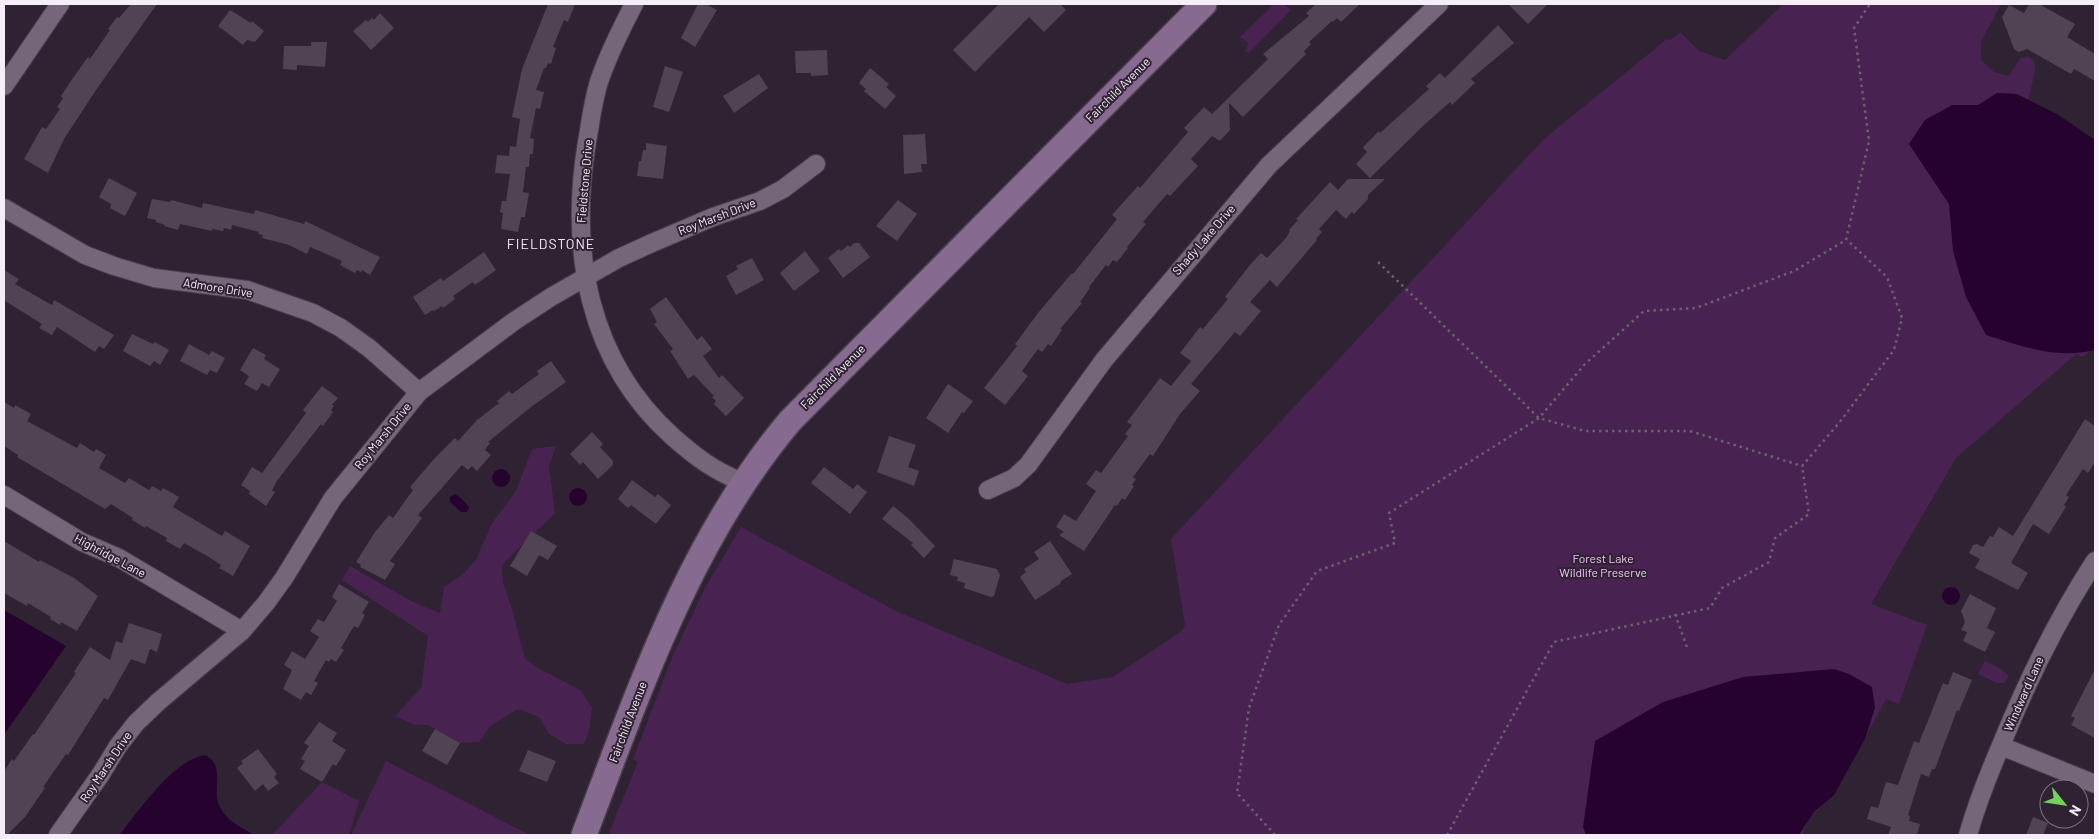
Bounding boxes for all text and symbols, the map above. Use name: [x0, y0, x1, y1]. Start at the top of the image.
street label: Fairchild Avenue: [1082, 54, 1152, 124]
street label: Fieldstone Drive: [573, 138, 595, 223]
street label: Roy Marsh Drive: [676, 195, 757, 237]
street label: Shady Lake Drive: [1169, 201, 1238, 277]
district label: FIELDSTONE: [507, 235, 595, 252]
street label: Admore Drive: [183, 275, 254, 299]
street label: Fairchild Avenue: [797, 341, 867, 411]
street label: Roy Marsh Drive: [351, 399, 413, 472]
street label: Highridge Lane: [72, 530, 149, 580]
park label: Forest Lake Wildlife Preserve: [1559, 551, 1647, 579]
street label: Windward Lane: [2000, 654, 2046, 733]
street label: Fairchild Avenue: [605, 679, 649, 764]
street label: Roy Marsh Drive: [76, 729, 134, 804]
north arrow: [2039, 779, 2089, 829]
text: N: [2066, 802, 2085, 819]

